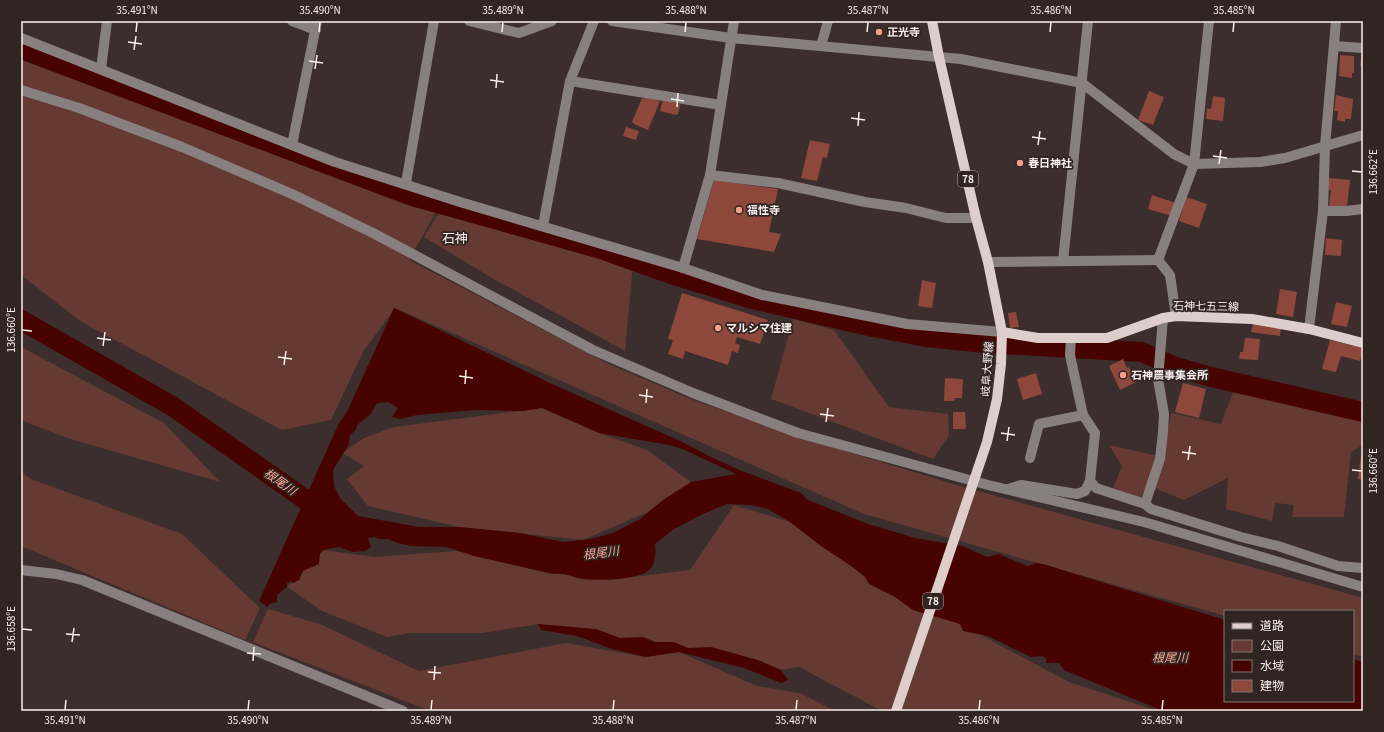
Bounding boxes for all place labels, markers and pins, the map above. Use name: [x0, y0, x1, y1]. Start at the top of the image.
place label: 正光寺: [887, 23, 920, 39]
marker: 正光寺: [874, 27, 884, 37]
place label: 春日神社: [1028, 154, 1072, 170]
marker: 春日神社: [1015, 158, 1025, 168]
place label: 福性寺: [747, 201, 780, 217]
marker: 福性寺: [734, 205, 744, 215]
place label: マルシマ住建: [726, 319, 792, 335]
marker: マルシマ住建: [713, 323, 723, 333]
place label: 石神農事集会所: [1131, 366, 1208, 382]
marker: 石神農事集会所: [1118, 370, 1128, 380]

